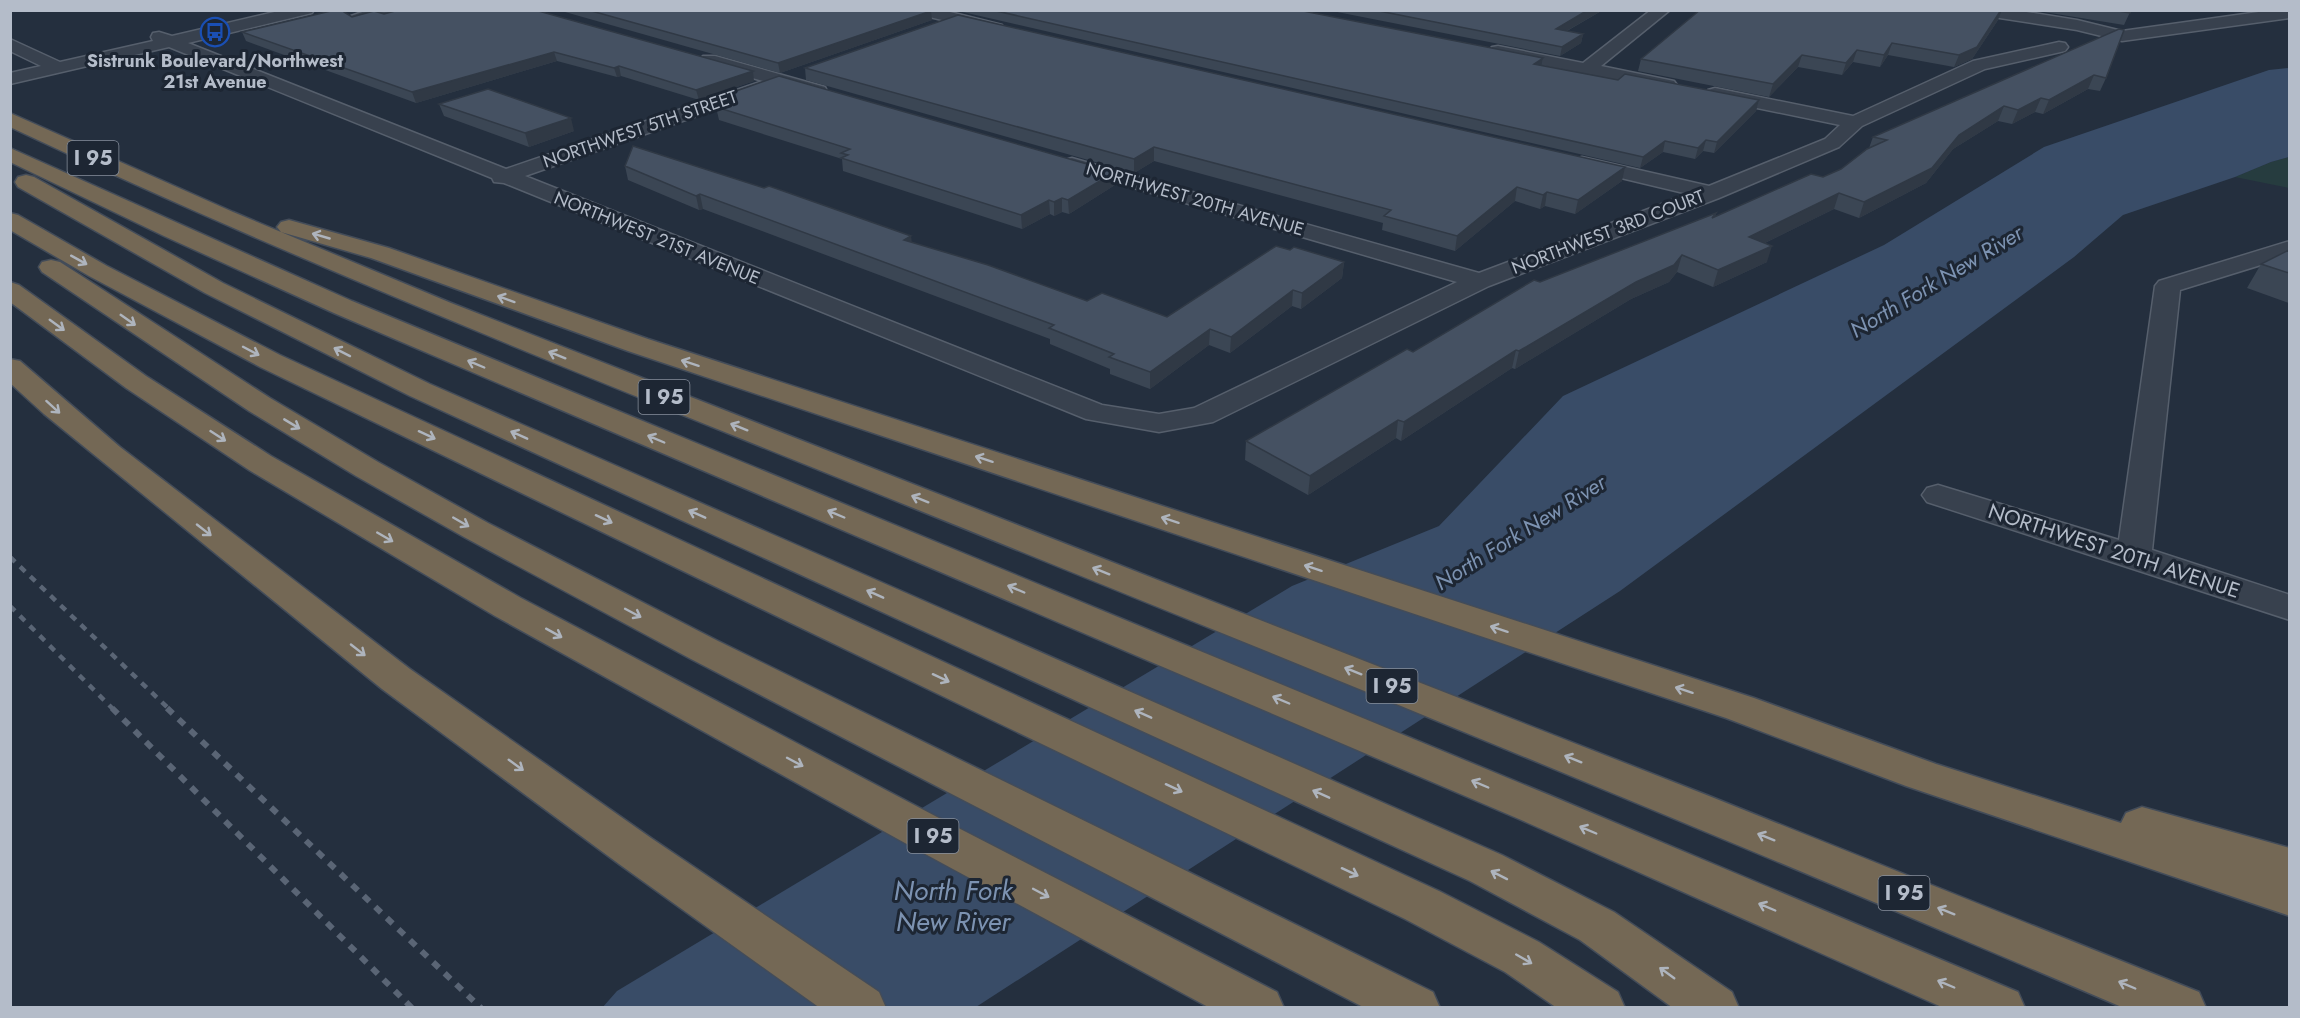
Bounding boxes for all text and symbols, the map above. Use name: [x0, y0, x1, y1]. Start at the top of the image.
bus stop icon: Sistrunk Boulevard/Northwest 21st Avenue: [199, 16, 231, 48]
place label: Sistrunk Boulevard/Northwest 21st Avenue: [87, 48, 343, 95]
street label: NORTHWEST 5TH STREET: [539, 83, 741, 175]
road number: I 95: [68, 141, 118, 175]
street label: NORTHWEST 20TH AVENUE: [1083, 155, 1307, 243]
street label: NORTHWEST 3RD COURT: [1508, 183, 1709, 281]
street label: NORTHWEST 21ST AVENUE: [550, 185, 764, 291]
water label: North Fork New River: [1843, 216, 2030, 345]
one-way arrow: [312, 230, 331, 241]
one-way arrow: [70, 255, 87, 267]
one-way arrow: [497, 292, 516, 303]
one-way arrow: [119, 314, 135, 326]
one-way arrow: [49, 319, 65, 332]
one-way arrow: [242, 346, 260, 357]
one-way arrow: [334, 346, 351, 358]
one-way arrow: [549, 349, 567, 360]
one-way arrow: [681, 356, 700, 367]
one-way arrow: [468, 358, 486, 369]
road number: I 95: [638, 380, 690, 414]
one-way arrow: [45, 400, 60, 414]
one-way arrow: [283, 418, 300, 430]
one-way arrow: [730, 420, 749, 431]
one-way arrow: [510, 429, 528, 440]
one-way arrow: [209, 430, 226, 442]
one-way arrow: [418, 430, 436, 442]
one-way arrow: [647, 433, 666, 444]
one-way arrow: [975, 453, 994, 464]
water label: North Fork New River: [1428, 465, 1613, 598]
one-way arrow: [911, 493, 930, 504]
street label: NORTHWEST 20TH AVENUE: [1984, 496, 2244, 606]
one-way arrow: [688, 508, 706, 520]
one-way arrow: [828, 508, 846, 519]
one-way arrow: [594, 513, 612, 525]
one-way arrow: [1161, 514, 1179, 525]
one-way arrow: [452, 516, 469, 528]
one-way arrow: [196, 524, 212, 537]
one-way arrow: [376, 531, 393, 543]
one-way arrow: [1304, 562, 1323, 573]
one-way arrow: [1092, 565, 1111, 576]
one-way arrow: [1008, 583, 1026, 594]
one-way arrow: [866, 587, 884, 599]
one-way arrow: [624, 607, 641, 619]
one-way arrow: [1490, 622, 1509, 633]
one-way arrow: [545, 627, 562, 639]
one-way arrow: [350, 644, 366, 657]
one-way arrow: [1344, 665, 1363, 676]
road number: I 95: [1366, 669, 1418, 703]
one-way arrow: [931, 673, 949, 685]
one-way arrow: [1675, 683, 1694, 694]
one-way arrow: [1272, 694, 1291, 705]
one-way arrow: [1135, 708, 1153, 719]
one-way arrow: [1565, 753, 1583, 764]
one-way arrow: [786, 756, 803, 768]
one-way arrow: [507, 759, 523, 771]
one-way arrow: [1471, 778, 1490, 789]
one-way arrow: [1164, 783, 1182, 795]
one-way arrow: [1313, 788, 1331, 799]
road number: I 95: [908, 819, 958, 853]
one-way arrow: [1579, 824, 1598, 835]
one-way arrow: [1757, 831, 1776, 842]
one-way arrow: [1341, 866, 1359, 878]
one-way arrow: [1490, 868, 1508, 880]
water label: North Fork New River: [894, 871, 1014, 941]
road number: I 95: [1878, 876, 1930, 910]
one-way arrow: [1032, 887, 1049, 899]
one-way arrow: [1759, 901, 1777, 912]
one-way arrow: [1938, 905, 1956, 916]
one-way arrow: [1515, 954, 1532, 966]
one-way arrow: [1659, 967, 1675, 979]
one-way arrow: [1938, 978, 1956, 989]
one-way arrow: [2118, 979, 2136, 990]

